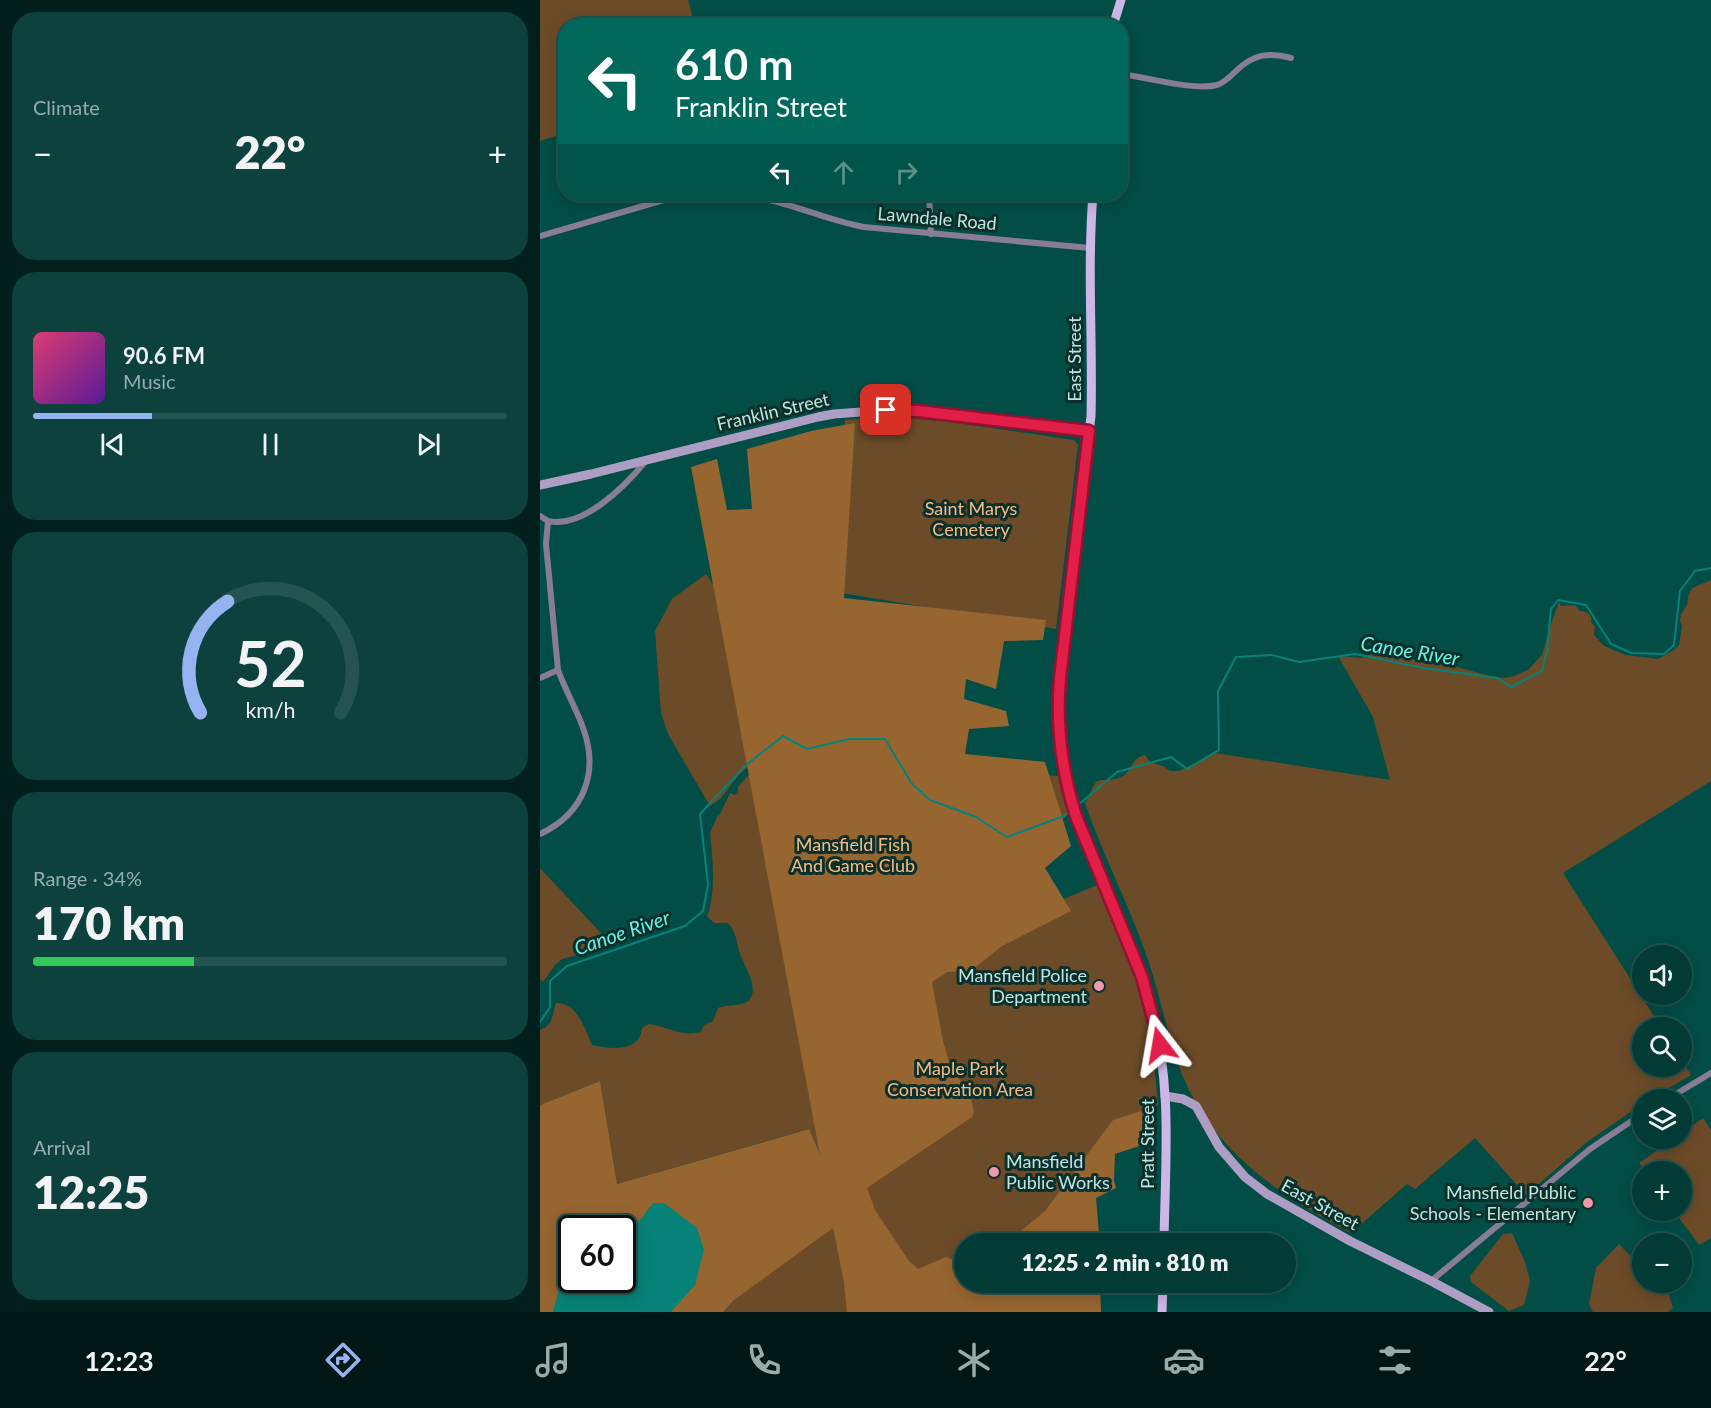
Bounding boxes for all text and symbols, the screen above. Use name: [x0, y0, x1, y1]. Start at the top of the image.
text: 610 m: [675, 39, 793, 89]
icon: left: [576, 42, 654, 120]
text: Franklin Street: [675, 90, 847, 123]
text: Climate: [33, 95, 100, 119]
text: 22°: [235, 125, 305, 179]
text: −: [33, 133, 52, 173]
text: +: [488, 133, 507, 173]
icon: left: [764, 156, 797, 189]
icon: ahead: [827, 156, 860, 189]
icon: right: [890, 156, 923, 189]
street label: Lawndale Road: [877, 202, 998, 234]
street label: East Street: [1063, 316, 1085, 402]
text: 90.6 FM: [123, 342, 205, 369]
text: Music: [123, 369, 176, 393]
pin: [860, 384, 911, 435]
street label: Franklin Street: [714, 387, 832, 435]
icon: arrive: [869, 393, 902, 426]
icon: previous: [96, 428, 129, 461]
icon: pause: [254, 428, 287, 461]
icon: next: [412, 428, 445, 461]
park label: Saint Marys Cemetery: [925, 497, 1018, 540]
text: 52: [234, 625, 306, 700]
water label: Canoe River: [1359, 630, 1462, 670]
text: km/h: [245, 697, 295, 723]
park label: Mansfield Fish And Game Club: [791, 833, 915, 876]
text: Range · 34%: [33, 866, 142, 890]
text: 170 km: [33, 896, 185, 950]
water label: Canoe River: [571, 904, 674, 960]
map controls: [1632, 945, 1692, 1293]
button: sound: [1632, 945, 1692, 1005]
place label: Mansfield Police Department: [958, 964, 1088, 1007]
marker: Mansfield Police Department: [1092, 979, 1106, 993]
position arrow: [1128, 1013, 1192, 1077]
button: search: [1632, 1017, 1692, 1077]
park label: Maple Park Conservation Area: [887, 1057, 1033, 1100]
button: layers: [1632, 1089, 1692, 1149]
street label: Pratt Street: [1136, 1098, 1158, 1189]
text: Arrival: [33, 1135, 91, 1159]
place label: Mansfield Public Works: [1006, 1150, 1110, 1193]
button: +: [1632, 1161, 1692, 1221]
text: 12:25: [33, 1165, 149, 1219]
marker: Mansfield Public Works: [987, 1165, 1001, 1179]
street label: East Street: [1278, 1174, 1364, 1235]
place label: Mansfield Public Schools - Elementary: [1410, 1181, 1577, 1224]
marker: Mansfield Public Schools - Elementary: [1581, 1196, 1595, 1210]
speed limit sign: 60: [558, 1215, 636, 1293]
button: −: [1632, 1233, 1692, 1293]
text: 12:25 · 2 min · 810 m: [1022, 1249, 1228, 1276]
icon: directions: [322, 1339, 364, 1381]
icon: music: [532, 1339, 574, 1381]
icon: phone: [743, 1339, 785, 1381]
icon: climate: [953, 1339, 995, 1381]
icon: car: [1163, 1339, 1205, 1381]
icon: filters: [1374, 1339, 1416, 1381]
text: 12:23: [84, 1344, 154, 1377]
text: 22°: [1584, 1344, 1627, 1377]

